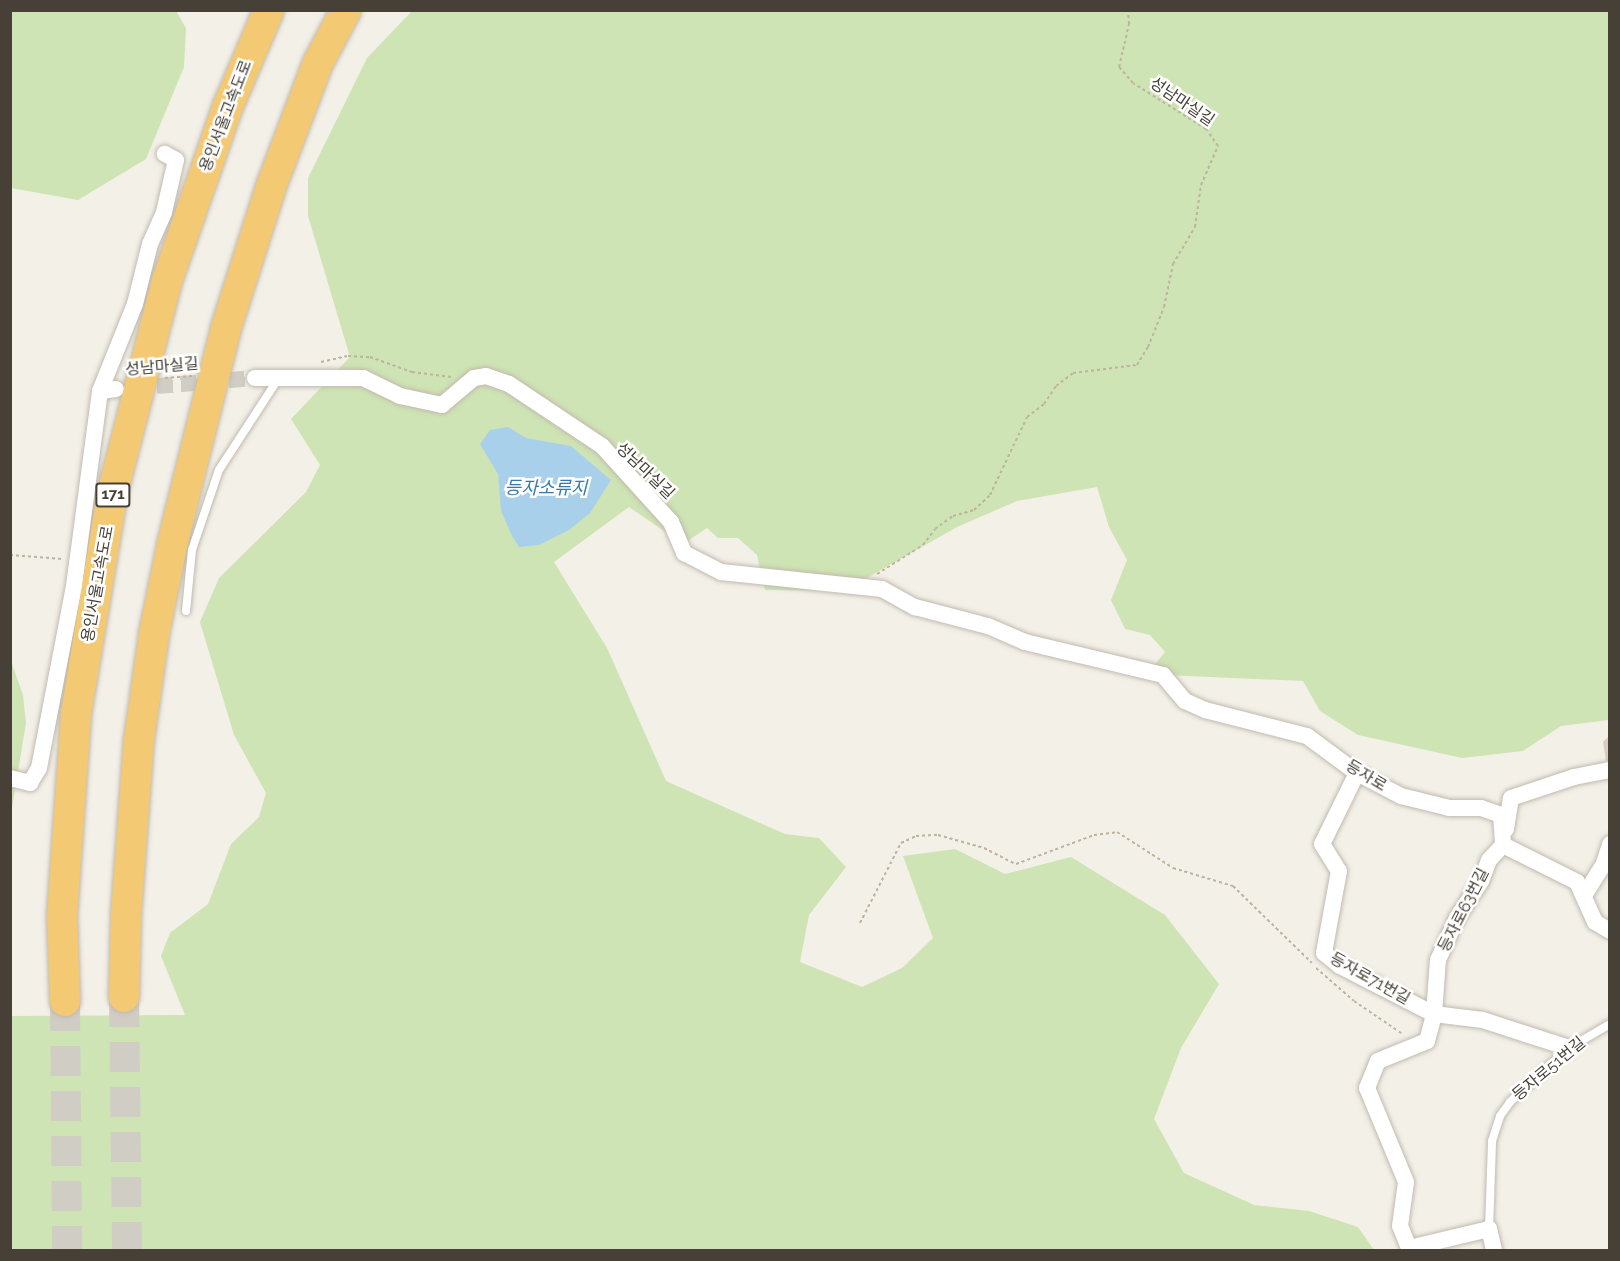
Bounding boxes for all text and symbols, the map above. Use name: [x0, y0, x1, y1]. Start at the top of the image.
street label: 용인서울고속도로: [196, 58, 256, 174]
street label: 성남마실길: [1146, 73, 1218, 131]
street label: 성남마실길: [125, 354, 199, 380]
street label: 성남마실길: [612, 439, 678, 503]
water label: 등자소류지: [505, 477, 587, 499]
road number: 171: [95, 483, 131, 507]
street label: 용인서울고속도로: [78, 524, 118, 644]
street label: 등자로: [1342, 756, 1390, 796]
street label: 등자로63번길: [1435, 865, 1493, 955]
street label: 등자로71번길: [1326, 949, 1414, 1009]
street label: 등자로51번길: [1509, 1033, 1589, 1105]

